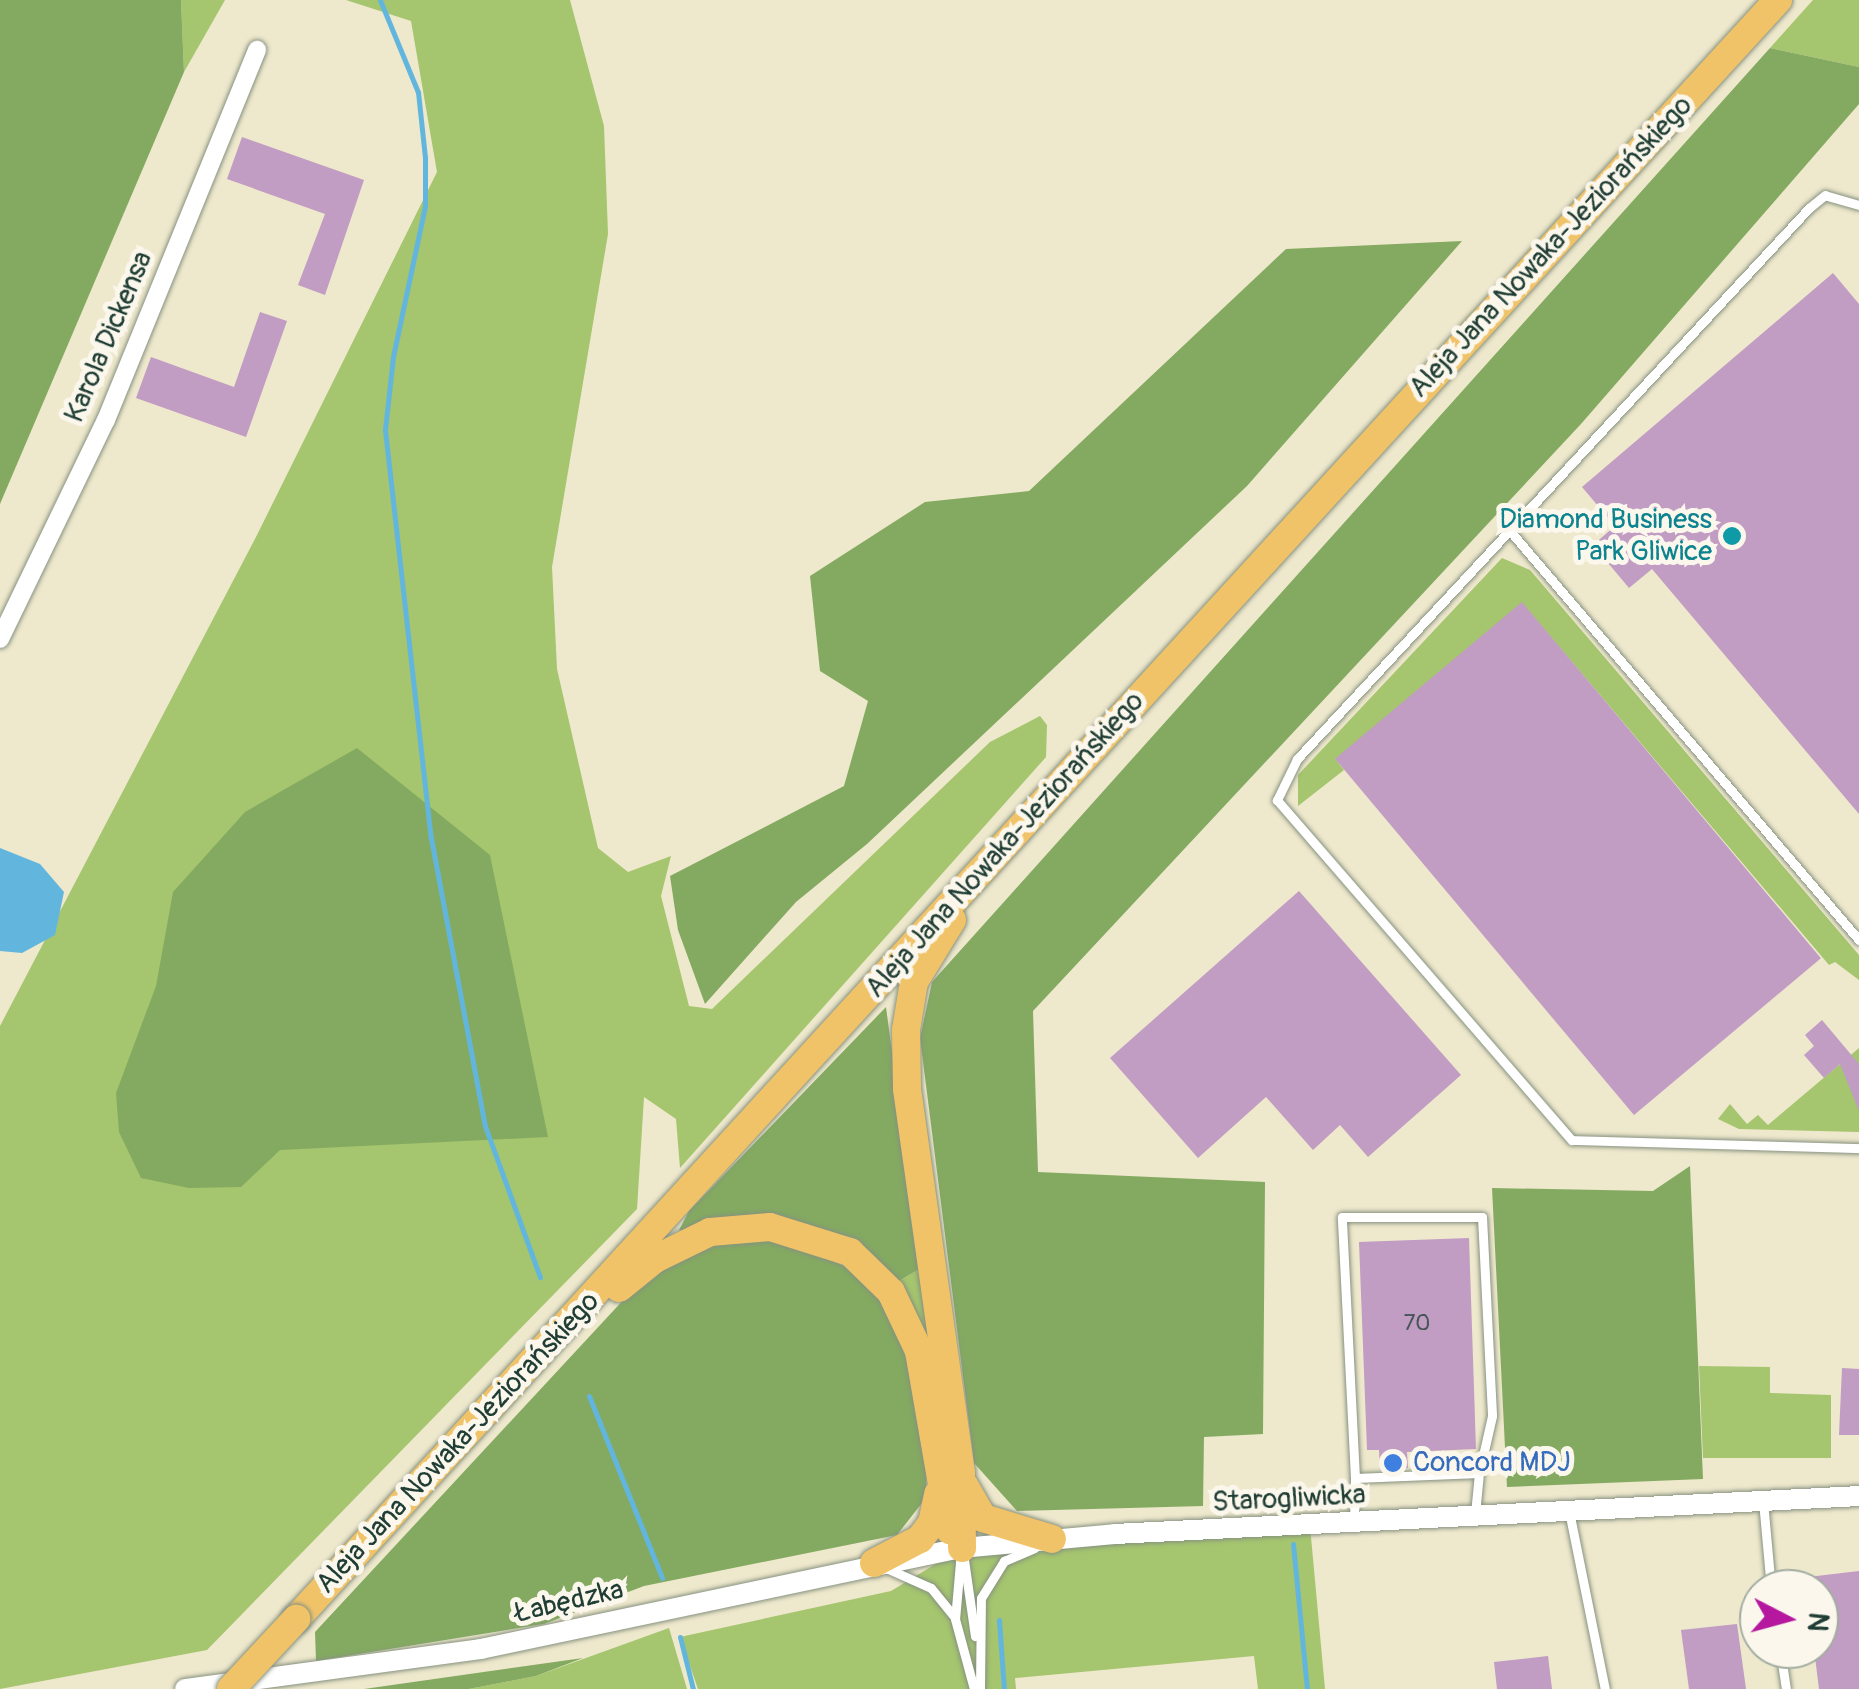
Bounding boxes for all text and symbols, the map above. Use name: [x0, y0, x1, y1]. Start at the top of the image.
street label: Aleja Jana Nowaka-Jeziorańskiego: [1402, 89, 1700, 405]
street label: Karola Dickensa: [58, 246, 160, 428]
place label: Diamond Business Park Gliwice: [1499, 503, 1712, 569]
marker: Diamond Business Park Gliwice: [1721, 525, 1743, 547]
street label: Aleja Jana Nowaka-Jeziorańskiego: [859, 685, 1151, 1005]
street label: Aleja Jana Nowaka-Jeziorańskiego: [309, 1285, 607, 1601]
house number: 70: [1404, 1311, 1430, 1337]
place label: Concord MDJ: [1413, 1446, 1570, 1480]
marker: Concord MDJ: [1382, 1452, 1404, 1474]
street label: Starogliwicka: [1211, 1478, 1367, 1520]
north arrow: [1739, 1569, 1839, 1669]
street label: Łabędzka: [511, 1573, 627, 1631]
text: N: [1799, 1611, 1836, 1633]

